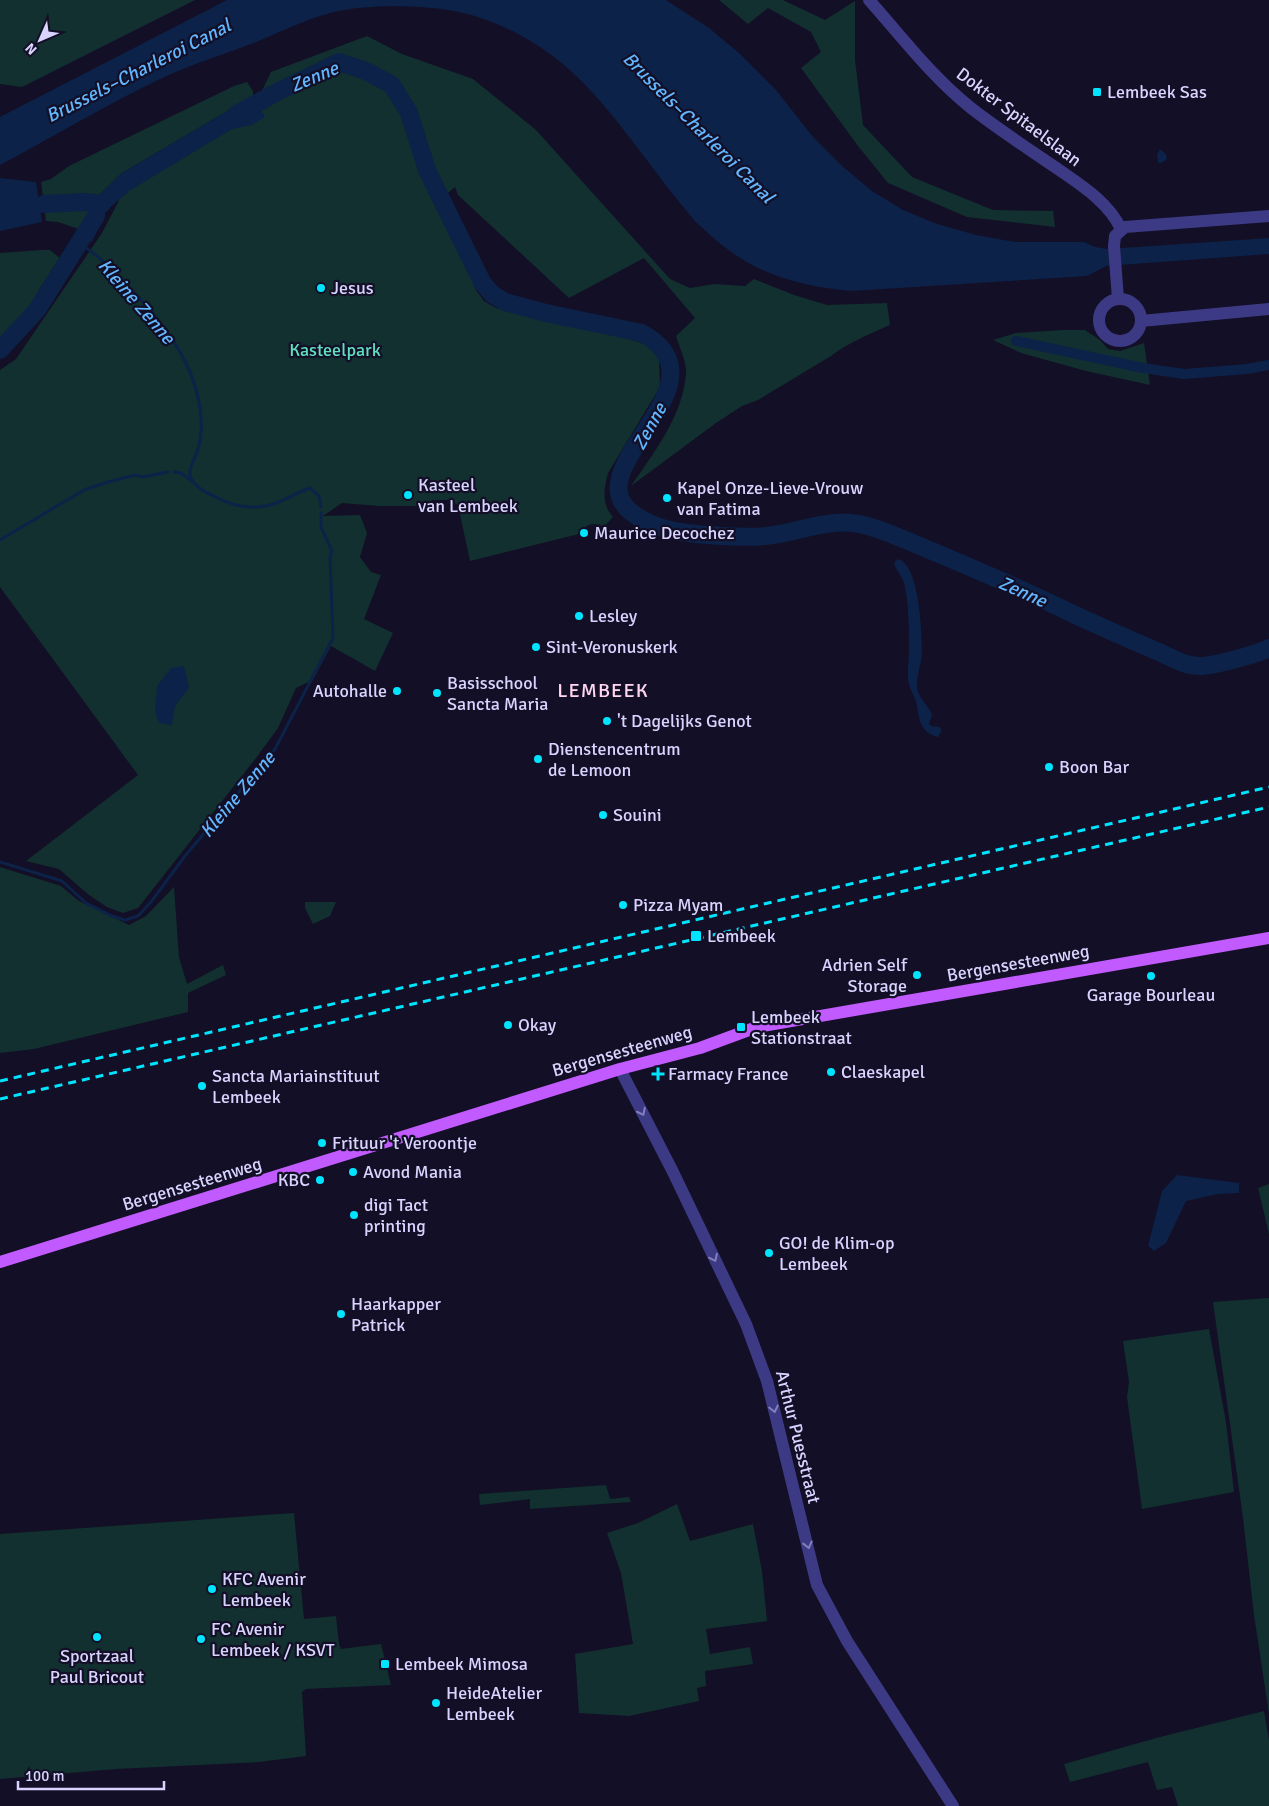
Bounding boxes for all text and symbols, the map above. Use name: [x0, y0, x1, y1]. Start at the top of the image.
water label: Brussels–Charleroi Canal: [42, 13, 236, 128]
north arrow: [15, 15, 65, 65]
text: N: [22, 39, 41, 58]
water label: Brussels–Charleroi Canal: [618, 47, 780, 209]
water label: Zenne: [287, 56, 343, 98]
street label: Dokter Spitaelslaan: [952, 63, 1086, 171]
place label: Lembeek Sas: [1107, 81, 1207, 103]
marker: Lembeek Sas: [1091, 86, 1103, 98]
water label: Kleine Zenne: [93, 254, 181, 350]
place label: Jesus: [331, 277, 374, 299]
marker: Jesus: [315, 282, 327, 294]
park label: Kasteelpark: [289, 339, 381, 361]
water label: Zenne: [627, 398, 673, 454]
place label: Kasteel van Lembeek: [418, 474, 518, 517]
place label: Kapel Onze-Lieve-Vrouw van Fatima: [677, 477, 863, 520]
marker: Kasteel van Lembeek: [402, 489, 414, 501]
marker: Kapel Onze-Lieve-Vrouw van Fatima: [661, 492, 673, 504]
place label: Maurice Decochez: [594, 522, 734, 544]
marker: Maurice Decochez: [578, 527, 590, 539]
water label: Zenne: [995, 571, 1052, 614]
place label: Lesley: [589, 605, 638, 627]
marker: Lesley: [573, 610, 585, 622]
place label: Sint-Veronuskerk: [546, 636, 678, 658]
marker: Sint-Veronuskerk: [530, 641, 542, 653]
place label: Basisschool Sancta Maria: [447, 672, 548, 715]
district label: LEMBEEK: [557, 678, 649, 703]
place label: Autohalle: [313, 680, 387, 702]
marker: Autohalle: [391, 685, 403, 697]
marker: Basisschool Sancta Maria: [431, 687, 443, 699]
place label: 't Dagelijks Genot: [617, 710, 752, 732]
marker: 't Dagelijks Genot: [601, 715, 613, 727]
place label: Dienstencentrum de Lemoon: [548, 738, 681, 781]
water label: Kleine Zenne: [195, 745, 282, 843]
marker: Dienstencentrum de Lemoon: [532, 753, 544, 765]
place label: Boon Bar: [1059, 756, 1129, 778]
marker: Boon Bar: [1043, 761, 1055, 773]
place label: Souini: [613, 804, 662, 826]
marker: Souini: [597, 809, 609, 821]
place label: Pizza Myam: [633, 894, 723, 916]
marker: Pizza Myam: [617, 899, 629, 911]
place label: Lembeek: [707, 925, 776, 947]
marker: Lembeek: [689, 929, 703, 943]
street label: Bergensesteenweg: [945, 940, 1091, 986]
place label: Adrien Self Storage: [822, 954, 908, 997]
marker: Adrien Self Storage: [911, 969, 923, 981]
marker: Garage Bourleau: [1145, 970, 1157, 982]
place label: Garage Bourleau: [1087, 984, 1215, 1006]
place label: Lembeek Stationstraat: [751, 1006, 852, 1049]
place label: Okay: [518, 1014, 557, 1036]
marker: Okay: [502, 1019, 514, 1031]
street label: Bergensesteenweg: [550, 1021, 694, 1081]
marker: Lembeek Stationstraat: [735, 1021, 747, 1033]
place label: Claeskapel: [841, 1061, 925, 1083]
place label: Farmacy France: [668, 1063, 789, 1085]
place label: Sancta Mariainstituut Lembeek: [212, 1065, 380, 1108]
marker: Claeskapel: [825, 1066, 837, 1078]
marker: Farmacy France: [652, 1068, 664, 1080]
marker: Sancta Mariainstituut Lembeek: [196, 1080, 208, 1092]
one-way arrow: [636, 1107, 647, 1116]
place label: Frituur 't Veroontje: [332, 1132, 477, 1154]
marker: Frituur 't Veroontje: [316, 1137, 328, 1149]
street label: Bergensesteenweg: [120, 1152, 264, 1216]
place label: Avond Mania: [363, 1161, 462, 1183]
marker: Avond Mania: [347, 1166, 359, 1178]
place label: KBC: [278, 1169, 310, 1191]
marker: KBC: [314, 1174, 326, 1186]
place label: digi Tact printing: [364, 1194, 428, 1237]
marker: digi Tact printing: [348, 1209, 360, 1221]
place label: GO! de Klim-op Lembeek: [779, 1232, 894, 1275]
marker: GO! de Klim-op Lembeek: [763, 1247, 775, 1259]
one-way arrow: [708, 1253, 718, 1262]
place label: Haarkapper Patrick: [351, 1293, 441, 1336]
marker: Haarkapper Patrick: [335, 1308, 347, 1320]
street label: Arthur Puesstraat: [771, 1368, 825, 1506]
one-way arrow: [768, 1404, 779, 1413]
one-way arrow: [802, 1541, 813, 1550]
place label: KFC Avenir Lembeek: [222, 1568, 306, 1611]
marker: KFC Avenir Lembeek: [206, 1583, 218, 1595]
place label: FC Avenir Lembeek / KSVT: [211, 1618, 335, 1661]
marker: Sportzaal Paul Bricout: [91, 1631, 103, 1643]
marker: FC Avenir Lembeek / KSVT: [195, 1633, 207, 1645]
place label: Sportzaal Paul Bricout: [50, 1645, 144, 1688]
place label: Lembeek Mimosa: [395, 1653, 528, 1675]
marker: Lembeek Mimosa: [379, 1658, 391, 1670]
place label: HeideAtelier Lembeek: [446, 1682, 542, 1725]
marker: HeideAtelier Lembeek: [430, 1697, 442, 1709]
scale bar: [18, 1758, 164, 1790]
text: 100 m: [25, 1767, 65, 1785]

